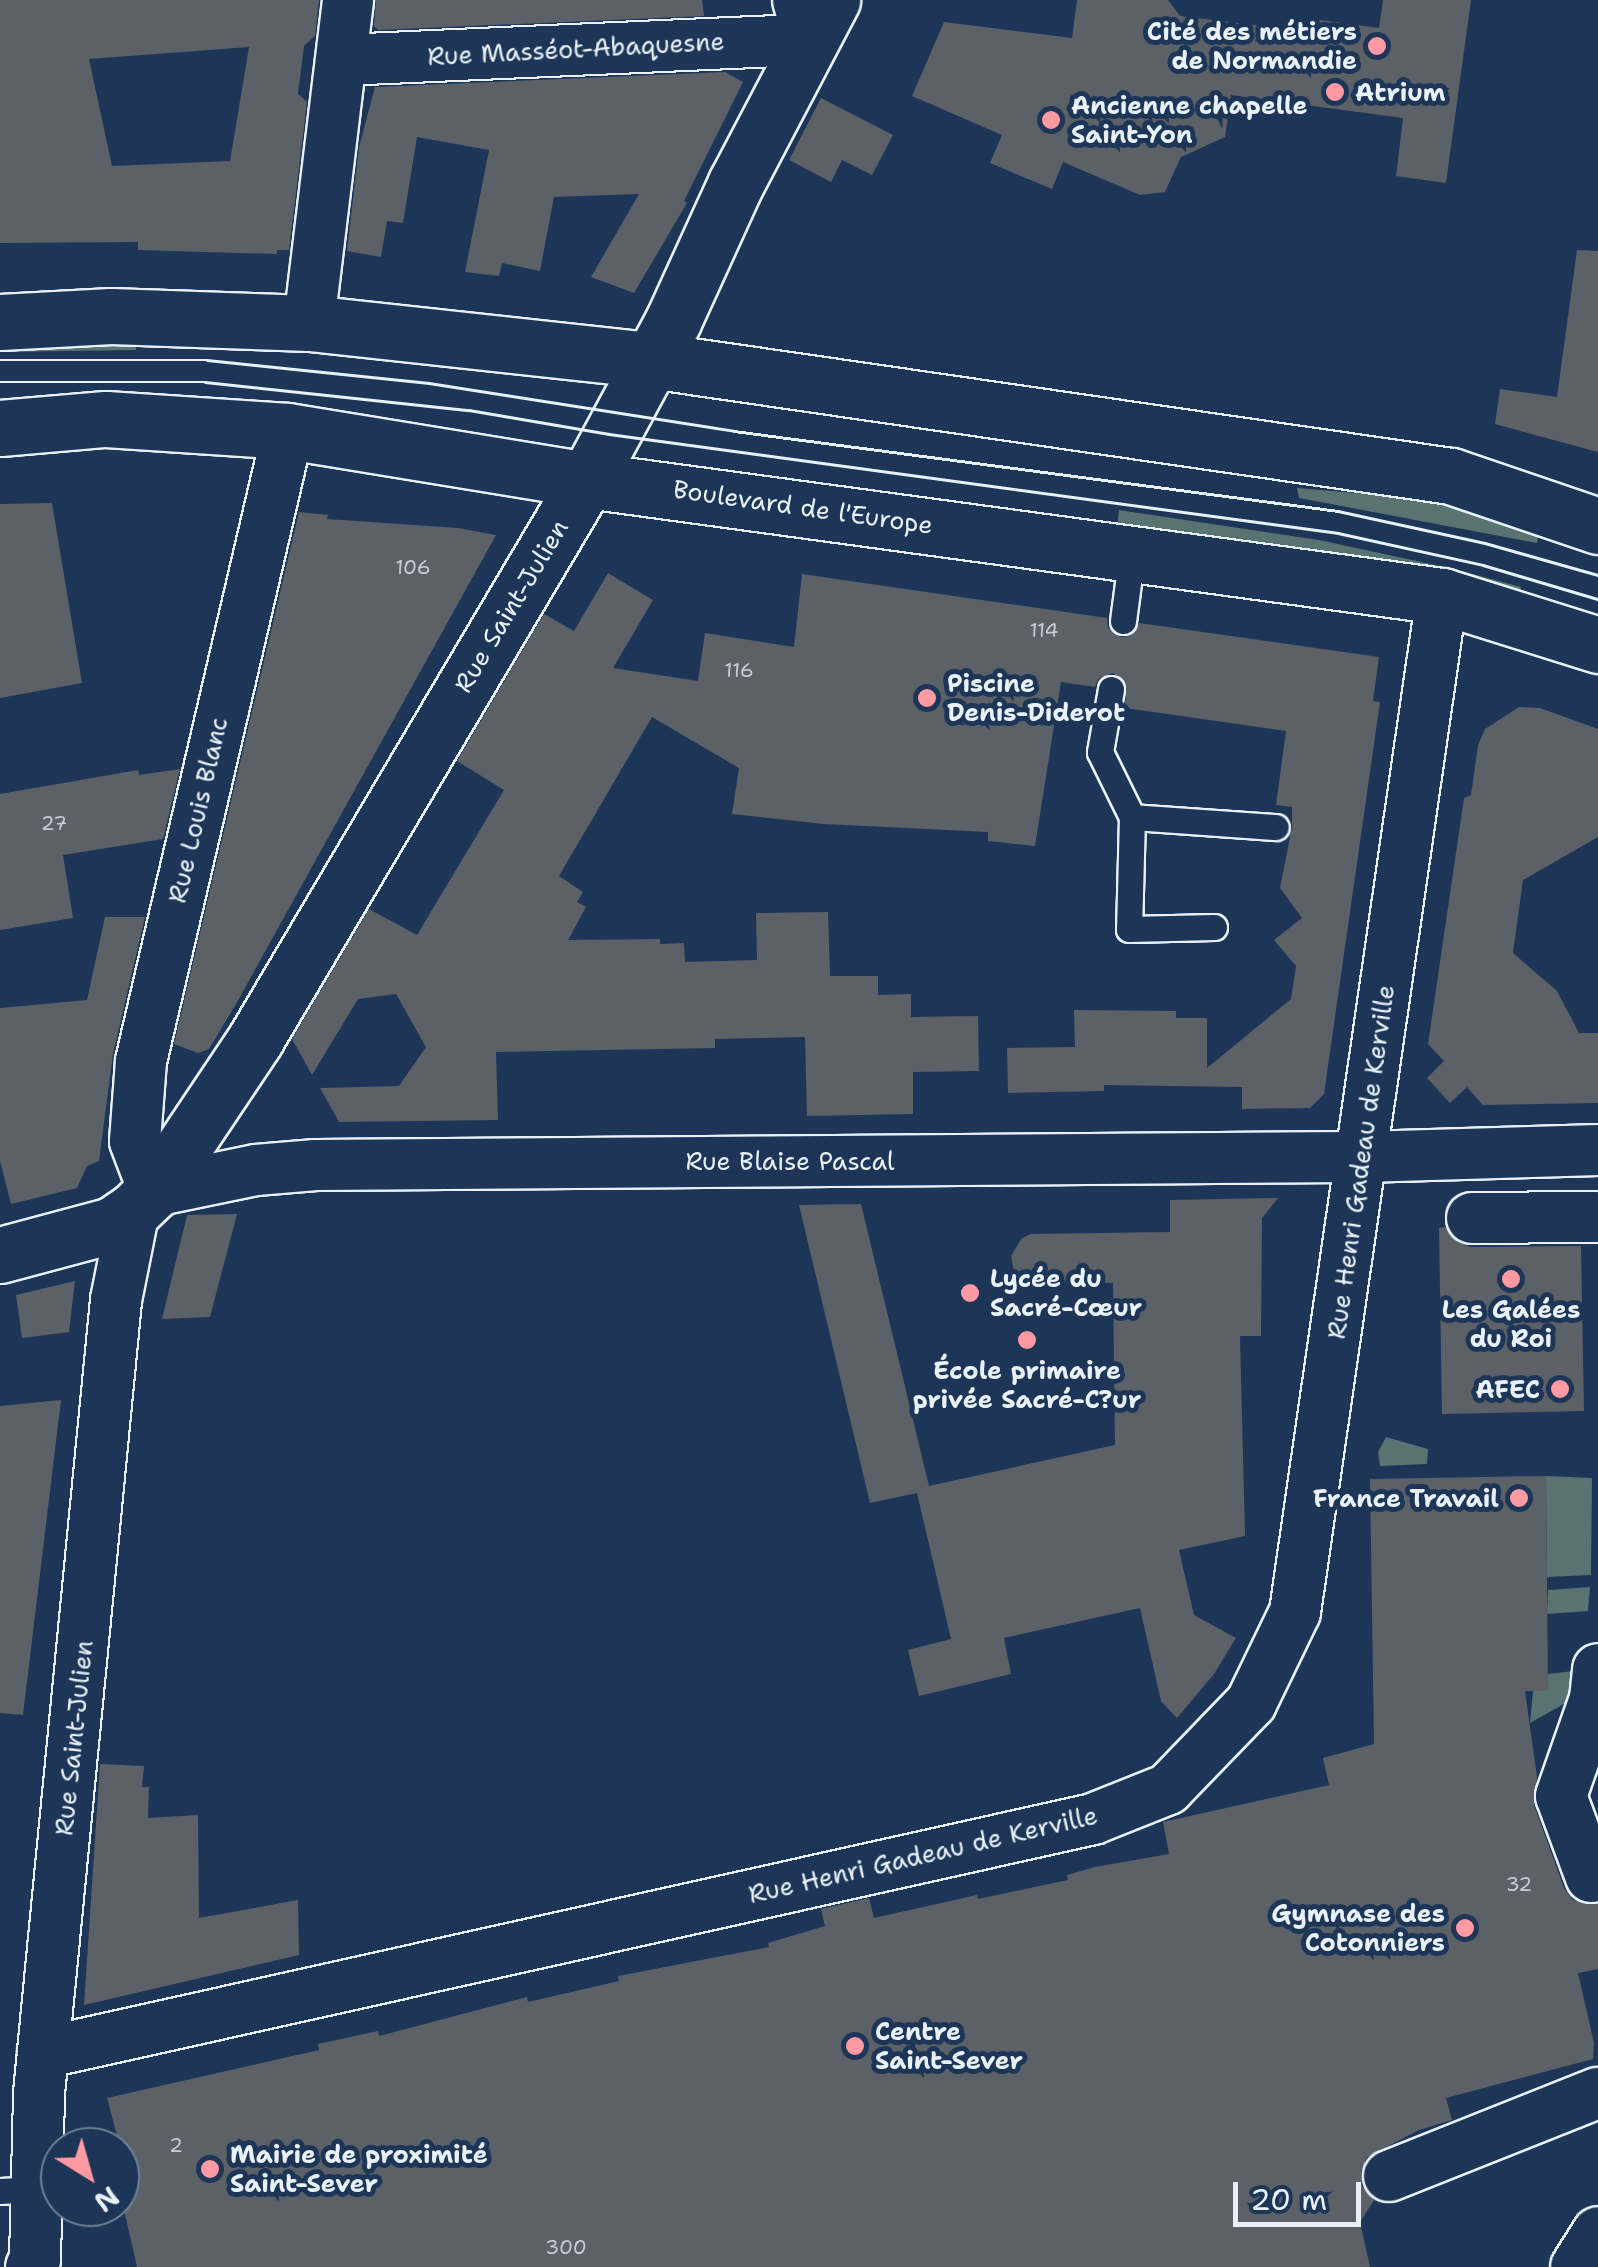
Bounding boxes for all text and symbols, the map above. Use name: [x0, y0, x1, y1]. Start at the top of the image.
place label: Cité des métiers de Normandie: [1147, 17, 1357, 76]
street label: Rue Masséot-Abaquesne: [427, 26, 725, 72]
marker: Cité des métiers de Normandie: [1366, 35, 1388, 57]
place label: Atrium: [1355, 77, 1446, 107]
marker: Atrium: [1324, 81, 1346, 103]
place label: Ancienne chapelle Saint-Yon: [1071, 91, 1308, 150]
marker: Ancienne chapelle Saint-Yon: [1040, 109, 1062, 131]
street label: Boulevard de l'Europe: [671, 474, 935, 540]
street label: Rue Saint-Julien: [448, 514, 574, 698]
house number: 106: [395, 555, 431, 579]
house number: 114: [1029, 618, 1059, 642]
house number: 116: [724, 658, 754, 682]
place label: Piscine Denis-Diderot: [947, 669, 1125, 728]
marker: Piscine Denis-Diderot: [916, 687, 938, 709]
street label: Rue Louis Blanc: [162, 714, 234, 906]
house number: 27: [41, 811, 67, 835]
street label: Rue Henri Gadeau de Kerville: [1321, 983, 1401, 1341]
street label: Rue Blaise Pascal: [685, 1146, 895, 1176]
place label: Lycée du Sacré-Cœur: [990, 1264, 1142, 1323]
marker: Les Galées du Roi: [1500, 1268, 1522, 1290]
marker: Lycée du Sacré-Cœur: [959, 1282, 981, 1304]
place label: Les Galées du Roi: [1442, 1295, 1580, 1354]
marker: École primaire privée Sacré-C?ur: [1016, 1329, 1038, 1351]
place label: École primaire privée Sacré-C?ur: [913, 1356, 1141, 1415]
place label: AFEC: [1475, 1374, 1540, 1404]
marker: AFEC: [1549, 1378, 1571, 1400]
place label: France Travail: [1313, 1483, 1499, 1513]
marker: France Travail: [1508, 1487, 1530, 1509]
street label: Rue Saint-Julien: [49, 1639, 99, 1837]
street label: Rue Henri Gadeau de Kerville: [746, 1800, 1100, 1910]
house number: 32: [1506, 1872, 1532, 1896]
place label: Gymnase des Cotonniers: [1271, 1899, 1445, 1958]
marker: Gymnase des Cotonniers: [1454, 1917, 1476, 1939]
place label: Centre Saint-Sever: [875, 2017, 1023, 2076]
marker: Centre Saint-Sever: [844, 2035, 866, 2057]
north arrow: [40, 2127, 140, 2227]
house number: 2: [169, 2133, 183, 2157]
place label: Mairie de proximité Saint-Sever: [230, 2140, 488, 2199]
marker: Mairie de proximité Saint-Sever: [199, 2158, 221, 2180]
scale bar: [1238, 2162, 1366, 2224]
text: N: [87, 2178, 127, 2221]
text: 20 m: [1250, 2179, 1327, 2220]
house number: 300: [545, 2235, 587, 2259]

